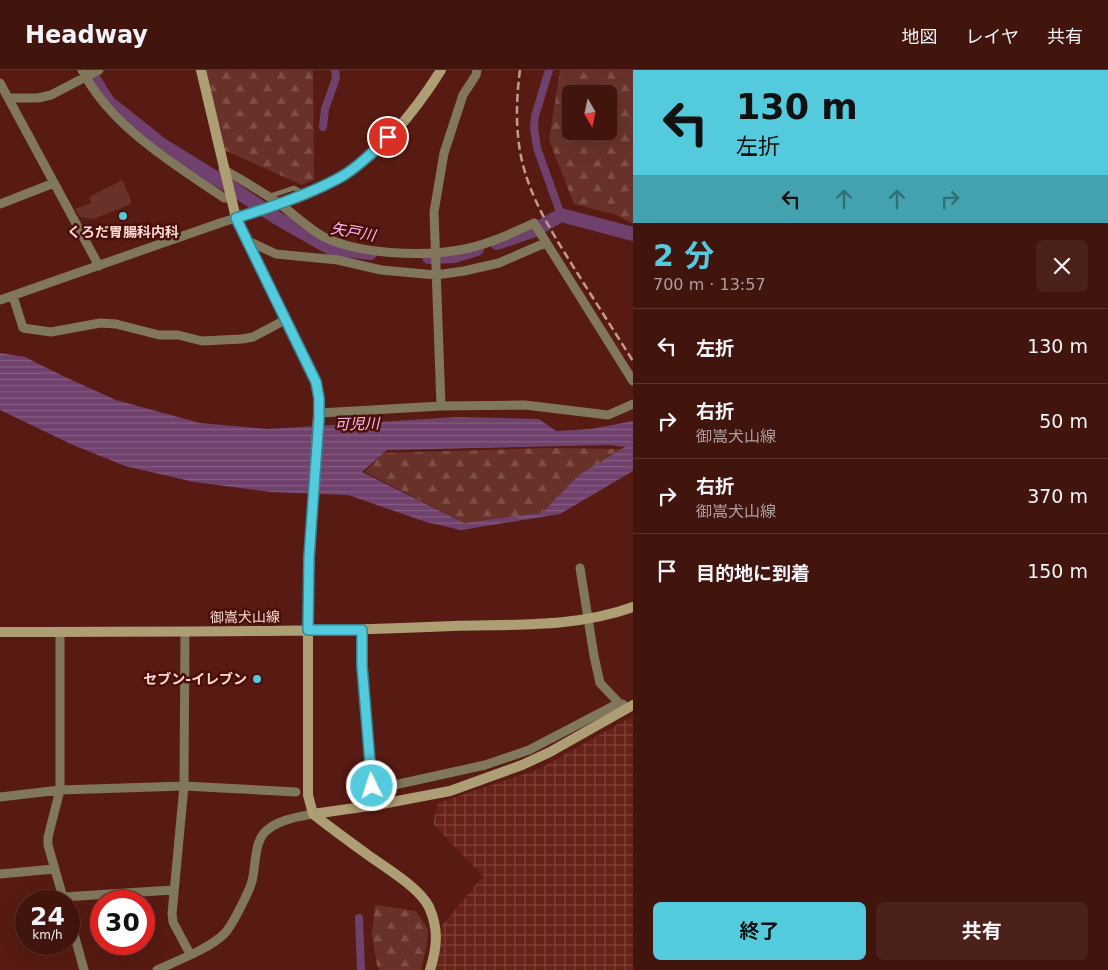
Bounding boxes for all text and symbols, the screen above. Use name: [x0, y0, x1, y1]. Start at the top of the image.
text: Headway: [25, 21, 148, 49]
text: 地図: [902, 26, 938, 47]
text: レイヤ: [966, 26, 1019, 47]
text: 共有: [1047, 26, 1083, 47]
north arrow: [562, 85, 618, 140]
map controls: [562, 85, 617, 140]
text: 130 m: [736, 87, 858, 127]
icon: left: [653, 90, 718, 155]
pin: [367, 116, 409, 158]
icon: arrive: [374, 123, 402, 151]
text: 左折: [736, 134, 780, 159]
icon: left: [777, 185, 805, 213]
icon: ahead: [830, 185, 858, 213]
icon: ahead: [883, 185, 911, 213]
icon: right: [936, 185, 964, 213]
marker: くろだ胃腸科内科: [117, 210, 129, 222]
water label: 矢戸川: [329, 219, 379, 245]
place label: くろだ胃腸科内科: [67, 224, 179, 240]
text: 2 分: [653, 238, 714, 273]
button: close: [1036, 240, 1088, 292]
text: 700 m · 13:57: [653, 275, 766, 294]
icon: left: [653, 332, 681, 360]
text: 130 m: [1027, 335, 1088, 357]
text: 左折: [696, 337, 734, 359]
text: 右折: [696, 400, 734, 422]
icon: right: [653, 407, 681, 435]
text: 50 m: [1039, 410, 1088, 432]
water label: 可児川: [334, 415, 382, 433]
text: 御嵩犬山線: [696, 427, 776, 446]
text: 右折: [696, 475, 734, 497]
icon: right: [653, 482, 681, 510]
text: 370 m: [1027, 485, 1088, 507]
text: 御嵩犬山線: [696, 502, 776, 521]
icon: arrive: [653, 557, 681, 585]
text: 150 m: [1027, 560, 1088, 582]
text: 目的地に到着: [696, 562, 810, 584]
street label: 御嵩犬山線: [210, 608, 280, 626]
place label: セブン-イレブン: [143, 671, 247, 687]
marker: セブン-イレブン: [251, 673, 263, 685]
position arrow: [345, 759, 397, 811]
speed limit sign: 30: [90, 890, 155, 955]
text: 24: [30, 902, 65, 931]
button: 終了: [653, 902, 866, 960]
button: 共有: [876, 902, 1088, 960]
text: km/h: [32, 928, 63, 942]

